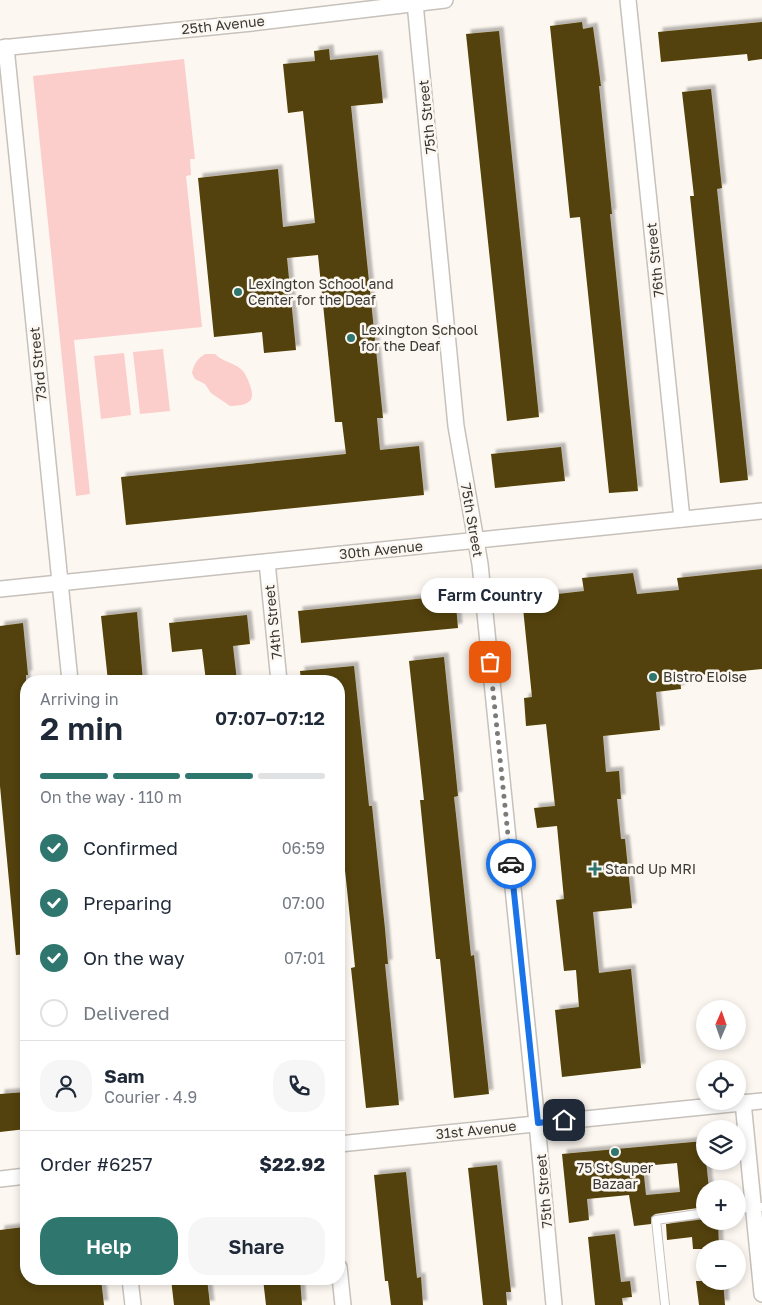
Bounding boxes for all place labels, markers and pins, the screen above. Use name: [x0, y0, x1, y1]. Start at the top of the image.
place label: Lexington School and Center for the Deaf: [248, 275, 394, 308]
marker: Lexington School and Center for the Deaf: [232, 286, 244, 298]
place label: Lexington School for the Deaf: [361, 321, 478, 354]
marker: Lexington School for the Deaf: [345, 332, 357, 344]
callout: Farm Country: [421, 577, 559, 612]
pin: [469, 641, 511, 683]
place label: Bistro Eloise: [663, 668, 747, 685]
marker: Bistro Eloise: [647, 671, 659, 683]
place label: Stand Up MRI: [605, 860, 696, 877]
marker: Stand Up MRI: [589, 863, 601, 875]
pin: [543, 1099, 585, 1141]
marker: 75 St Super Bazaar: [609, 1146, 621, 1158]
place label: 75 St Super Bazaar: [577, 1159, 654, 1192]

